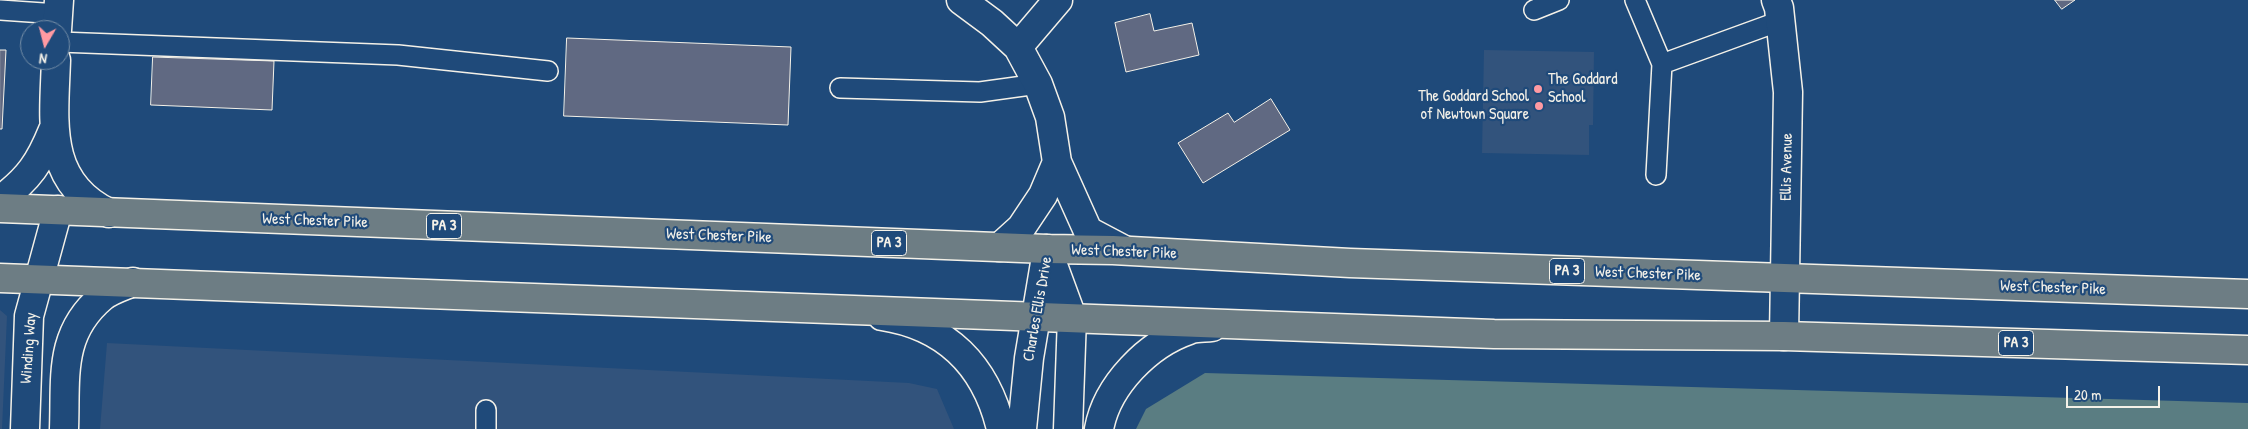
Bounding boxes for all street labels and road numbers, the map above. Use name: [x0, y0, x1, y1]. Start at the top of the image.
street label: Ellis Avenue: [1777, 133, 1797, 201]
street label: West Chester Pike: [262, 210, 368, 232]
road number: PA 3: [426, 214, 462, 238]
street label: West Chester Pike: [666, 225, 772, 247]
road number: PA 3: [872, 230, 906, 256]
street label: West Chester Pike: [1071, 241, 1177, 263]
street label: Charles Ellis Drive: [1019, 255, 1057, 363]
road number: PA 3: [1550, 258, 1584, 284]
street label: West Chester Pike: [1595, 263, 1701, 285]
street label: West Chester Pike: [2000, 277, 2106, 299]
street label: Winding Way: [17, 312, 41, 384]
road number: PA 3: [1998, 330, 2034, 356]

